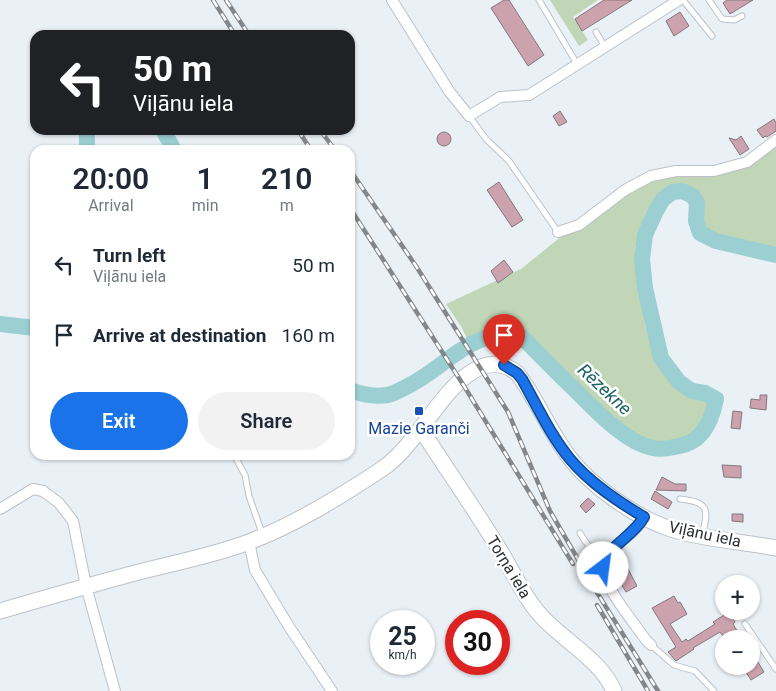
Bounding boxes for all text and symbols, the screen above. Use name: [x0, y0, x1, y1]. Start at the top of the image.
text: 50 m: [133, 49, 212, 90]
icon: left: [50, 50, 115, 115]
text: Viļānu iela: [133, 91, 234, 116]
text: 20:00: [73, 161, 149, 196]
text: 1: [197, 161, 214, 196]
text: 210: [261, 161, 312, 196]
text: Arrival: [88, 196, 134, 215]
text: min: [192, 196, 219, 215]
text: m: [280, 196, 294, 215]
text: Turn left: [93, 244, 166, 267]
icon: left: [50, 251, 78, 279]
text: 50 m: [292, 254, 335, 277]
text: Viļānu iela: [93, 267, 166, 286]
pin: [483, 314, 525, 365]
icon: arrive: [50, 321, 78, 349]
icon: arrive: [490, 321, 518, 349]
text: Arrive at destination: [93, 324, 266, 347]
text: 160 m: [282, 324, 335, 347]
water label: Rēzekne: [574, 359, 636, 419]
button: Exit: [50, 392, 188, 450]
button: Share: [198, 392, 335, 450]
marker: Mazie Garanči: [413, 405, 425, 417]
place label: Mazie Garanči: [368, 419, 470, 438]
street label: Viļānu iela: [667, 517, 743, 552]
street label: Torņa iela: [482, 532, 535, 602]
position arrow: [576, 541, 628, 593]
map controls: [715, 575, 760, 675]
button: +: [715, 575, 760, 620]
speed limit sign: 30: [445, 610, 510, 675]
text: 25: [388, 622, 417, 651]
button: −: [715, 630, 760, 675]
text: km/h: [388, 648, 417, 662]

